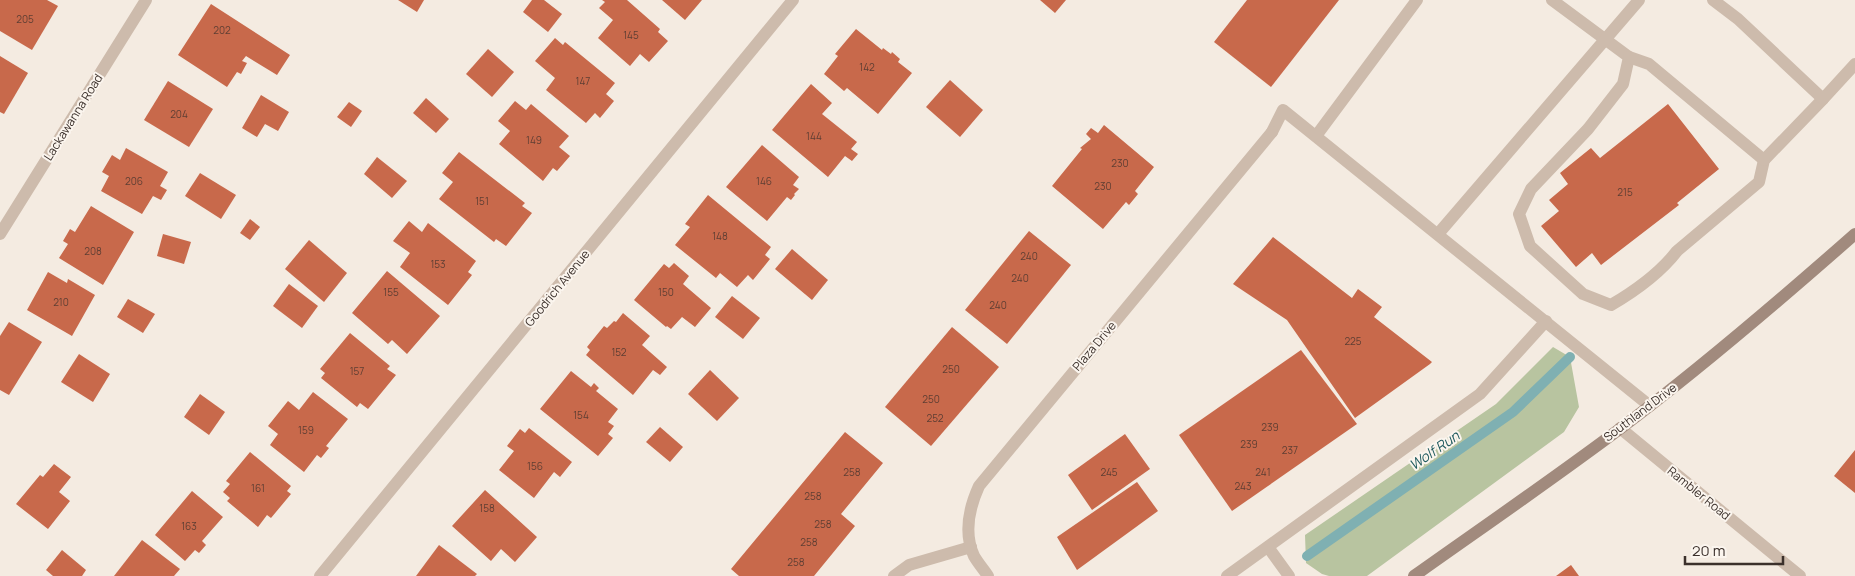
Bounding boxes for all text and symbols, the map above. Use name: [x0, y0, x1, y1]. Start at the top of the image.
house number: 205: [16, 12, 34, 26]
house number: 202: [213, 23, 231, 37]
house number: 145: [623, 28, 639, 42]
house number: 142: [859, 60, 875, 74]
street label: Lackawanna Road: [40, 70, 106, 164]
house number: 147: [576, 74, 590, 88]
house number: 204: [170, 107, 188, 121]
house number: 144: [806, 129, 822, 143]
house number: 149: [526, 133, 542, 147]
house number: 230: [1111, 156, 1129, 170]
house number: 206: [125, 174, 143, 188]
house number: 146: [756, 174, 772, 188]
house number: 230: [1094, 179, 1112, 193]
house number: 215: [1617, 185, 1633, 199]
house number: 151: [475, 194, 489, 208]
house number: 148: [712, 229, 728, 243]
house number: 208: [84, 244, 102, 258]
street label: Goodrich Avenue: [521, 246, 593, 330]
house number: 240: [1020, 249, 1038, 263]
house number: 153: [430, 257, 446, 271]
house number: 240: [1011, 271, 1029, 285]
house number: 155: [383, 285, 399, 299]
house number: 150: [658, 285, 674, 299]
house number: 210: [53, 295, 69, 309]
house number: 240: [989, 298, 1007, 312]
street label: Plaza Drive: [1068, 318, 1120, 374]
house number: 225: [1344, 334, 1362, 348]
house number: 152: [611, 345, 627, 359]
house number: 250: [942, 362, 960, 376]
house number: 157: [350, 364, 364, 378]
street label: Southland Drive: [1600, 379, 1680, 445]
house number: 250: [922, 392, 940, 406]
house number: 154: [573, 408, 589, 422]
house number: 252: [927, 411, 944, 425]
house number: 239: [1261, 420, 1279, 434]
house number: 159: [298, 423, 314, 437]
water label: Wolf Run: [1405, 425, 1463, 474]
house number: 239: [1240, 437, 1258, 451]
house number: 237: [1282, 443, 1298, 457]
house number: 156: [527, 459, 543, 473]
street label: Rambler Road: [1664, 462, 1734, 524]
house number: 258: [843, 465, 861, 479]
house number: 245: [1100, 465, 1118, 479]
house number: 241: [1255, 465, 1271, 479]
house number: 243: [1235, 479, 1251, 493]
house number: 161: [251, 481, 265, 495]
house number: 258: [804, 489, 822, 503]
house number: 158: [479, 501, 495, 515]
house number: 258: [814, 517, 832, 531]
house number: 163: [181, 519, 197, 533]
scale bar: [1685, 534, 1782, 566]
house number: 258: [800, 535, 818, 549]
text: 20 m: [1692, 540, 1725, 561]
house number: 258: [787, 555, 805, 569]

